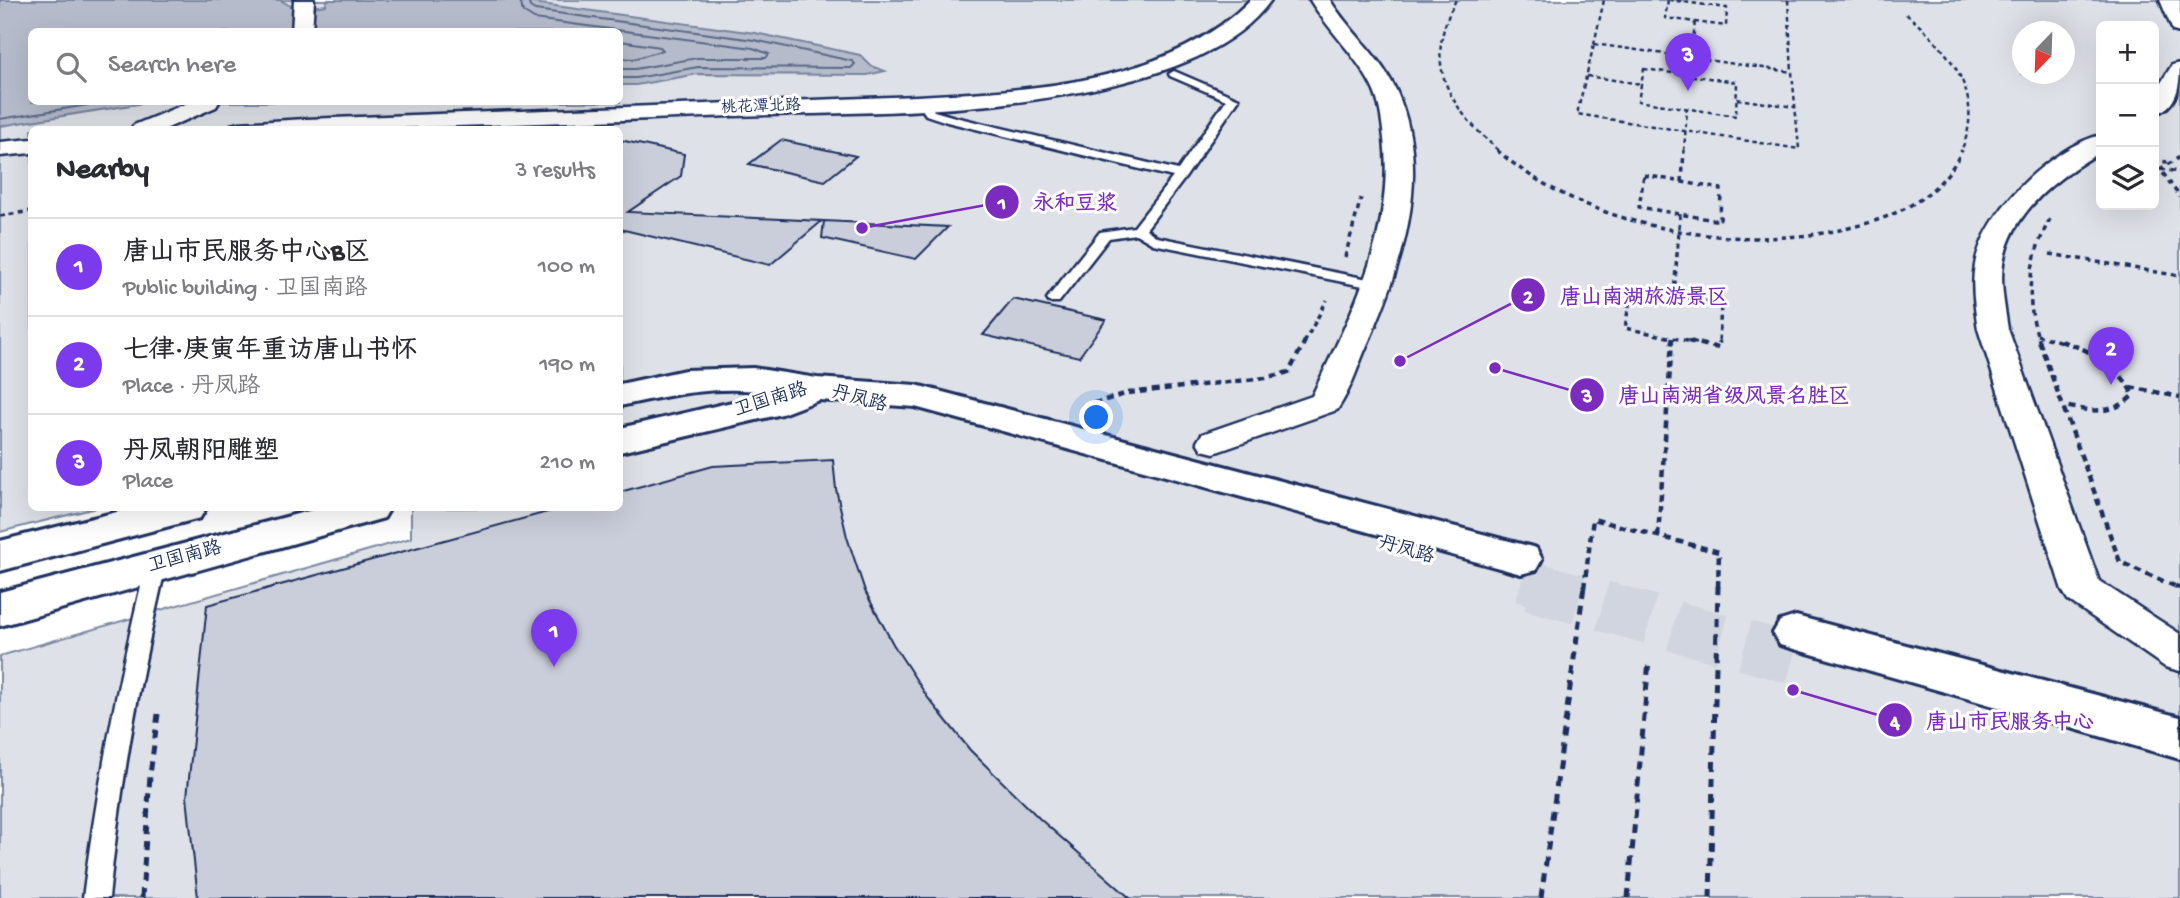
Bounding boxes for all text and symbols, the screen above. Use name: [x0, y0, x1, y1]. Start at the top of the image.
north arrow: [2012, 21, 2075, 84]
map controls: [2096, 21, 2159, 210]
button: +: [2096, 21, 2159, 84]
search box: [28, 28, 623, 105]
pin: 3: [1665, 33, 1711, 91]
icon: search: [52, 48, 90, 86]
text: Search here: [108, 51, 236, 82]
button: −: [2096, 84, 2159, 147]
street label: 桃花潭北路: [721, 95, 801, 119]
button: layers: [2096, 147, 2159, 210]
text: Nearby: [56, 154, 149, 189]
text: 3 results: [515, 158, 595, 185]
callout: 永和豆浆: [984, 181, 1131, 223]
text: 永和豆浆: [1033, 191, 1117, 218]
text: 1: [997, 193, 1006, 218]
text: 唐山市民服务中心B区: [123, 239, 370, 270]
text: 1: [74, 254, 84, 281]
text: 100 m: [538, 254, 595, 281]
callout: 唐山南湖旅游景区: [1511, 274, 1742, 316]
text: Public building · 卫国南路: [123, 276, 368, 303]
text: 唐山南湖旅游景区: [1560, 285, 1728, 312]
text: 2: [1523, 287, 1534, 312]
pin: 2: [2088, 327, 2134, 385]
text: 七律·庚寅年重访唐山书怀: [123, 337, 417, 368]
text: 2: [73, 352, 85, 379]
text: 190 m: [539, 352, 595, 379]
text: Place · 丹凤路: [123, 374, 260, 401]
callout: 唐山南湖省级风景名胜区: [1570, 374, 1864, 416]
street label: 卫国南路: [731, 378, 811, 423]
street label: 丹凤路: [828, 381, 890, 418]
text: 唐山南湖省级风景名胜区: [1619, 384, 1850, 411]
text: 3: [1581, 386, 1593, 411]
your location: [1079, 400, 1113, 434]
text: 丹凤朝阳雕塑: [123, 438, 279, 469]
text: 3: [73, 450, 85, 477]
text: 210 m: [540, 450, 595, 477]
text: Place: [123, 469, 173, 496]
street label: 丹凤路: [1375, 531, 1437, 570]
street label: 卫国南路: [145, 536, 225, 579]
pin: 1: [531, 609, 577, 667]
callout: 唐山市民服务中心: [1877, 699, 2108, 741]
text: 唐山市民服务中心: [1926, 710, 2094, 737]
text: 4: [1889, 712, 1901, 737]

